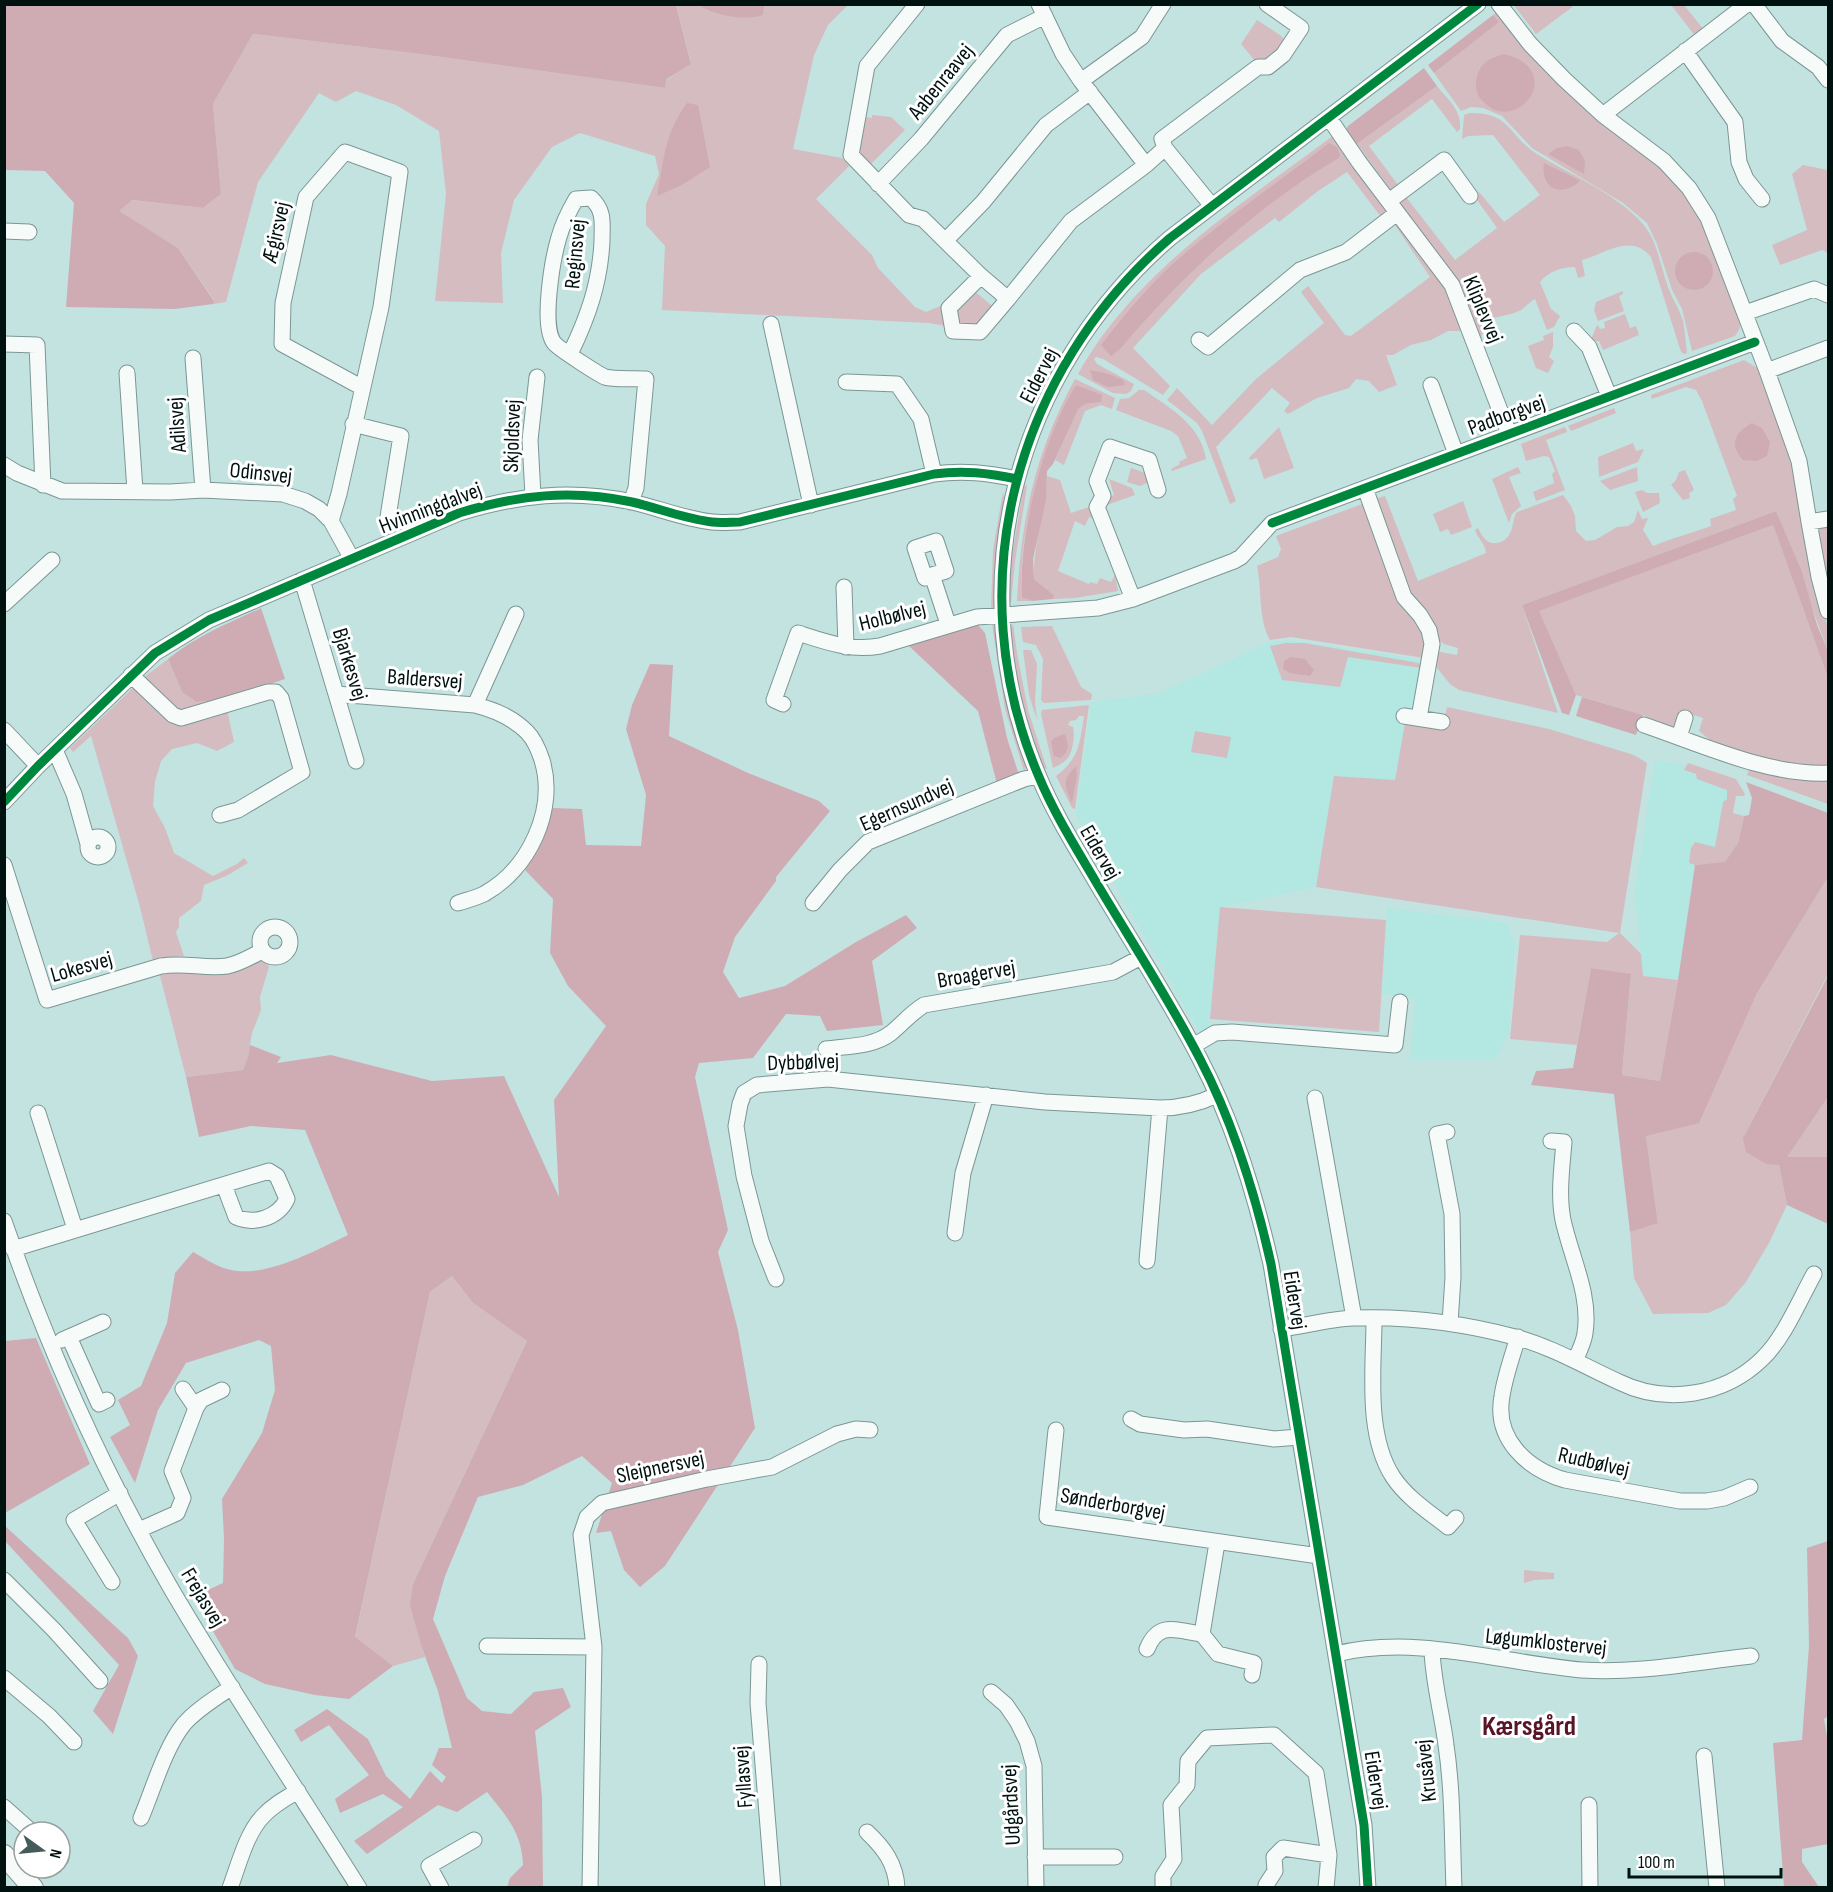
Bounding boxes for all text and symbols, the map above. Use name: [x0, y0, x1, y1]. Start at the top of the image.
street label: Aabenraavej: [902, 39, 980, 126]
street label: Ægirsvej: [256, 199, 297, 266]
street label: Reginsvej: [559, 218, 592, 290]
street label: Kliplevvej: [1456, 272, 1509, 347]
street label: Eidervej: [1014, 343, 1065, 408]
street label: Padborgvej: [1464, 389, 1549, 442]
street label: Adilsvej: [162, 396, 193, 454]
street label: Skjoldsvej: [498, 399, 527, 473]
street label: Odinsvej: [228, 457, 293, 490]
street label: Hvinningdalvej: [375, 476, 486, 540]
street label: Holbølvej: [856, 595, 929, 638]
street label: Bjarkesvej: [326, 625, 373, 704]
street label: Baldersvej: [386, 663, 463, 696]
street label: Egernsundvej: [856, 773, 957, 838]
street label: Eidervej: [1073, 821, 1126, 885]
street label: Lokesvej: [47, 946, 115, 989]
street label: Broagervej: [935, 954, 1017, 995]
street label: Dybbølvej: [767, 1048, 839, 1077]
street label: Eidervej: [1277, 1269, 1312, 1331]
street label: Rudbølvej: [1556, 1441, 1632, 1484]
street label: Sleipnersvej: [614, 1445, 707, 1490]
street label: Sønderborgvej: [1058, 1482, 1167, 1527]
street label: Frejasvej: [175, 1563, 231, 1632]
street label: Løgumklostervej: [1484, 1623, 1608, 1662]
district label: Kærsgård: [1482, 1710, 1576, 1743]
street label: Krusåvej: [1410, 1738, 1443, 1803]
street label: Fyllasvej: [728, 1745, 759, 1809]
street label: Eidervej: [1358, 1749, 1393, 1811]
street label: Udgårdsvej: [996, 1764, 1027, 1846]
north arrow: [12, 1820, 72, 1880]
scale bar: [1629, 1841, 1780, 1879]
text: N: [45, 1847, 65, 1860]
text: 100 m: [1638, 1852, 1675, 1873]

